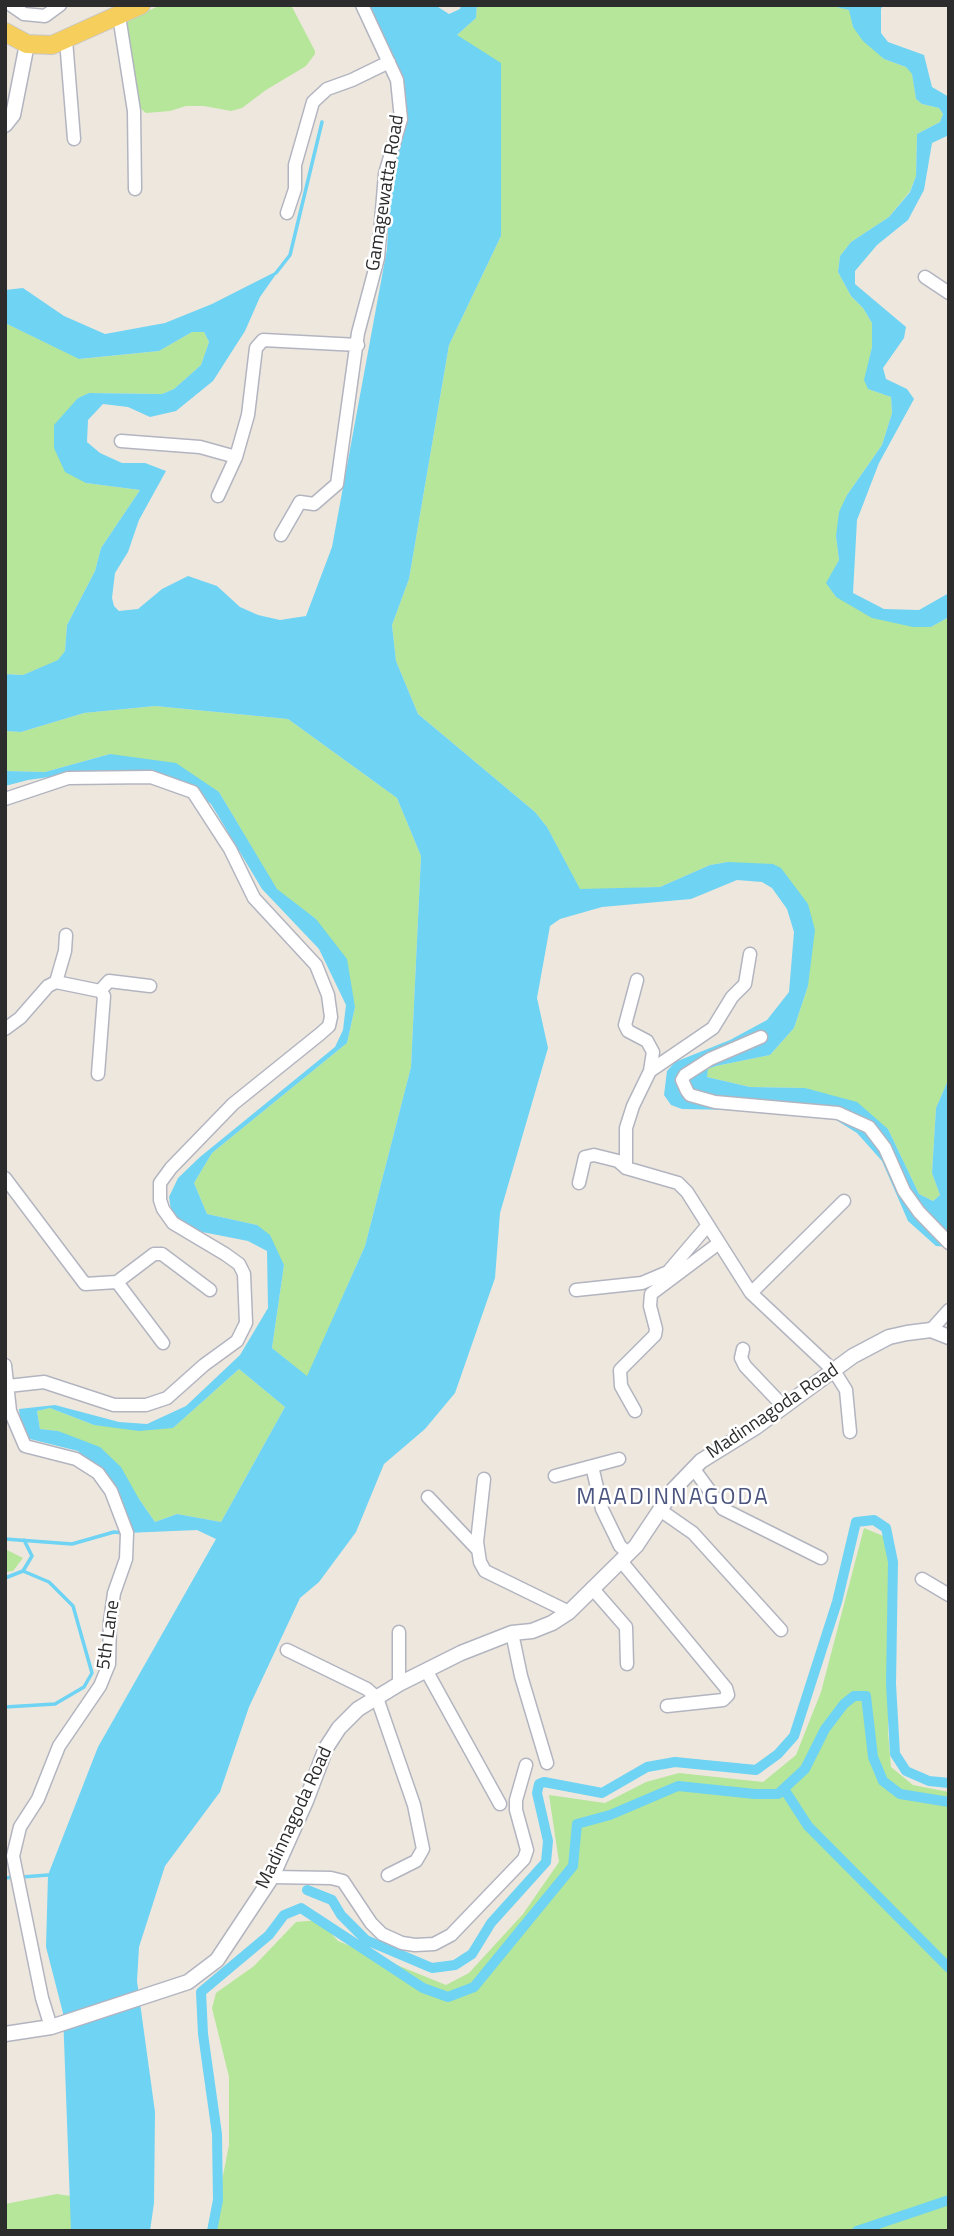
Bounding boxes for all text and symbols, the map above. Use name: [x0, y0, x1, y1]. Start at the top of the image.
street label: Gamagewatta Road: [362, 113, 410, 273]
street label: Madinnagoda Road: [703, 1359, 843, 1465]
district label: MAADINNAGODA: [578, 1484, 768, 1512]
street label: 5th Lane: [93, 1599, 125, 1671]
street label: Madinnagoda Road: [252, 1743, 338, 1893]

